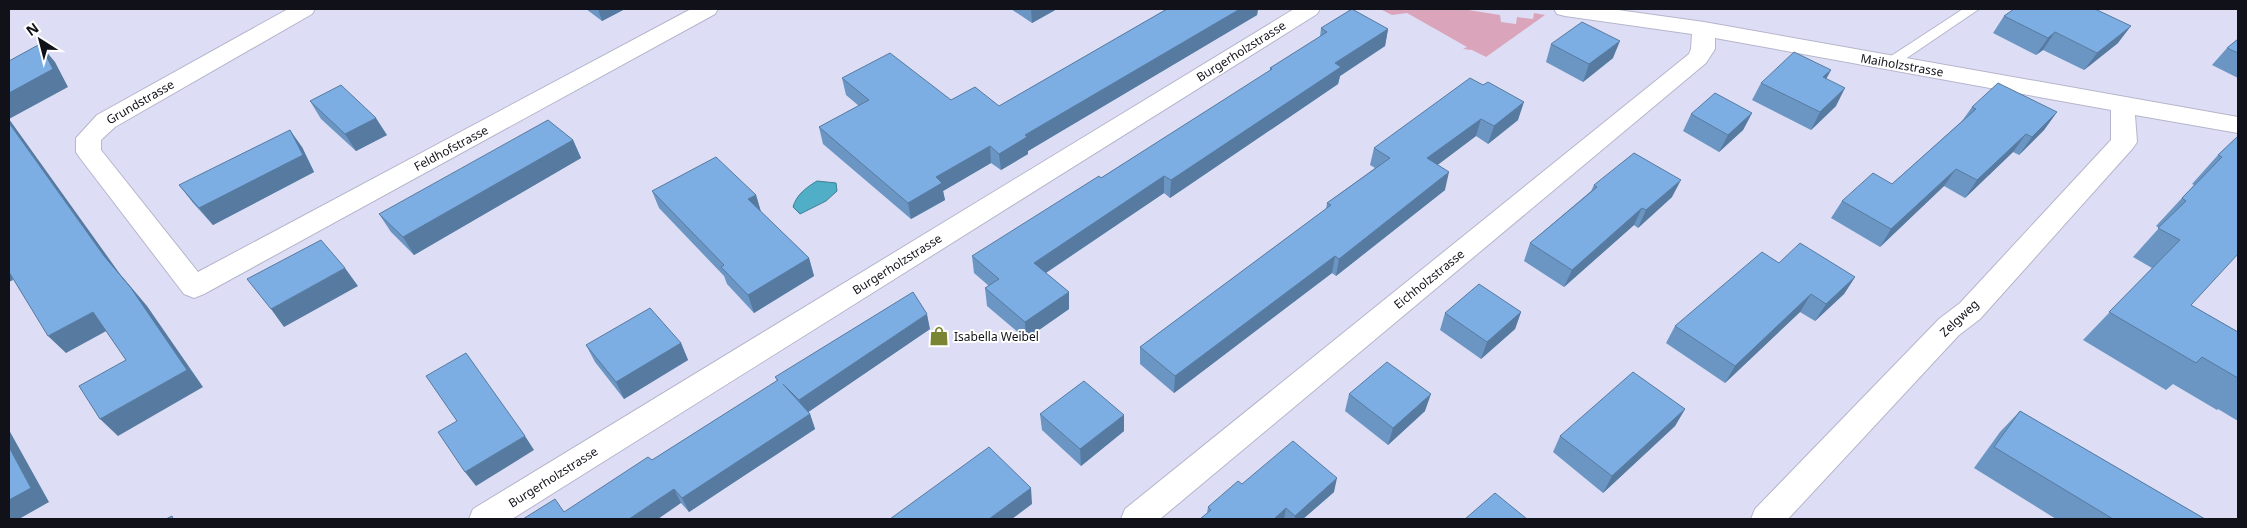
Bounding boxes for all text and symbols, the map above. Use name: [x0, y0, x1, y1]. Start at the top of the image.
north arrow: [15, 15, 65, 65]
street label: Burgerholzstrasse: [1193, 17, 1289, 85]
text: N: [22, 18, 42, 40]
street label: Maiholzstrasse: [1859, 49, 1945, 81]
street label: Grundstrasse: [103, 76, 177, 128]
street label: Feldhofstrasse: [411, 121, 491, 175]
street label: Burgerholzstrasse: [849, 230, 945, 298]
street label: Eichholzstrasse: [1390, 245, 1468, 313]
street label: Zelgweg: [1936, 296, 1982, 340]
shop icon: Isabella Weibel: [928, 325, 950, 347]
place label: Isabella Weibel: [954, 328, 1039, 345]
street label: Burgerholzstrasse: [505, 443, 601, 511]

